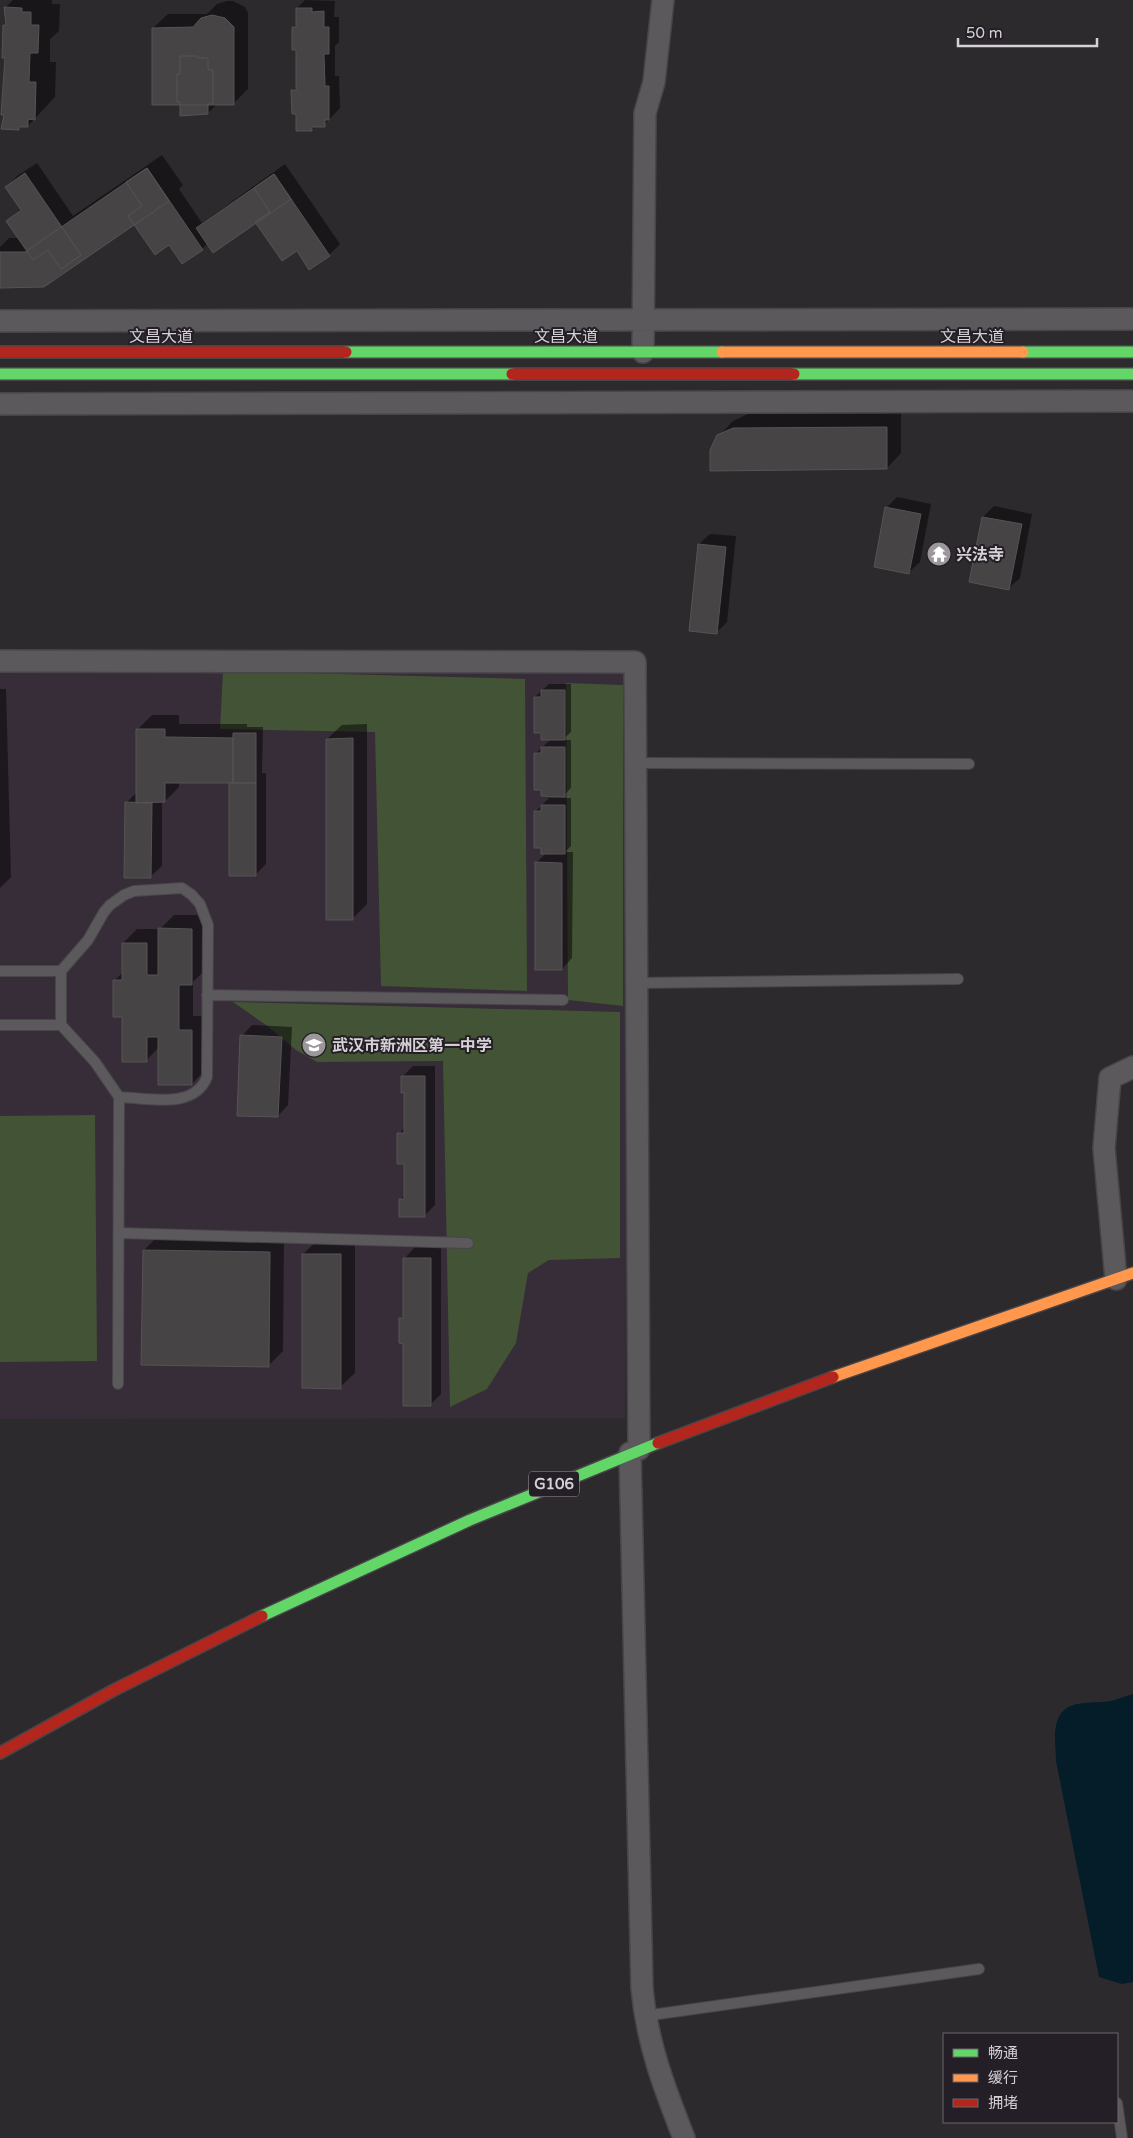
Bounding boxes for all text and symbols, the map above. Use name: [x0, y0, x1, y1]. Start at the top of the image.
scale bar: [958, 15, 1097, 47]
text: 50 m: [966, 24, 1003, 42]
street label: 文昌大道: [129, 327, 193, 347]
street label: 文昌大道: [534, 327, 598, 347]
street label: 文昌大道: [940, 327, 1004, 347]
temple icon: 兴法寺: [926, 541, 952, 567]
place label: 兴法寺: [956, 545, 1004, 565]
school or university icon: 武汉市新洲区第一中学: [301, 1032, 327, 1058]
place label: 武汉市新洲区第一中学: [332, 1036, 492, 1056]
road number: G106: [529, 1472, 579, 1496]
legend: [943, 2033, 1118, 2123]
text: 畅通: [988, 2044, 1018, 2062]
text: 缓行: [988, 2069, 1018, 2087]
text: 拥堵: [988, 2094, 1018, 2112]

